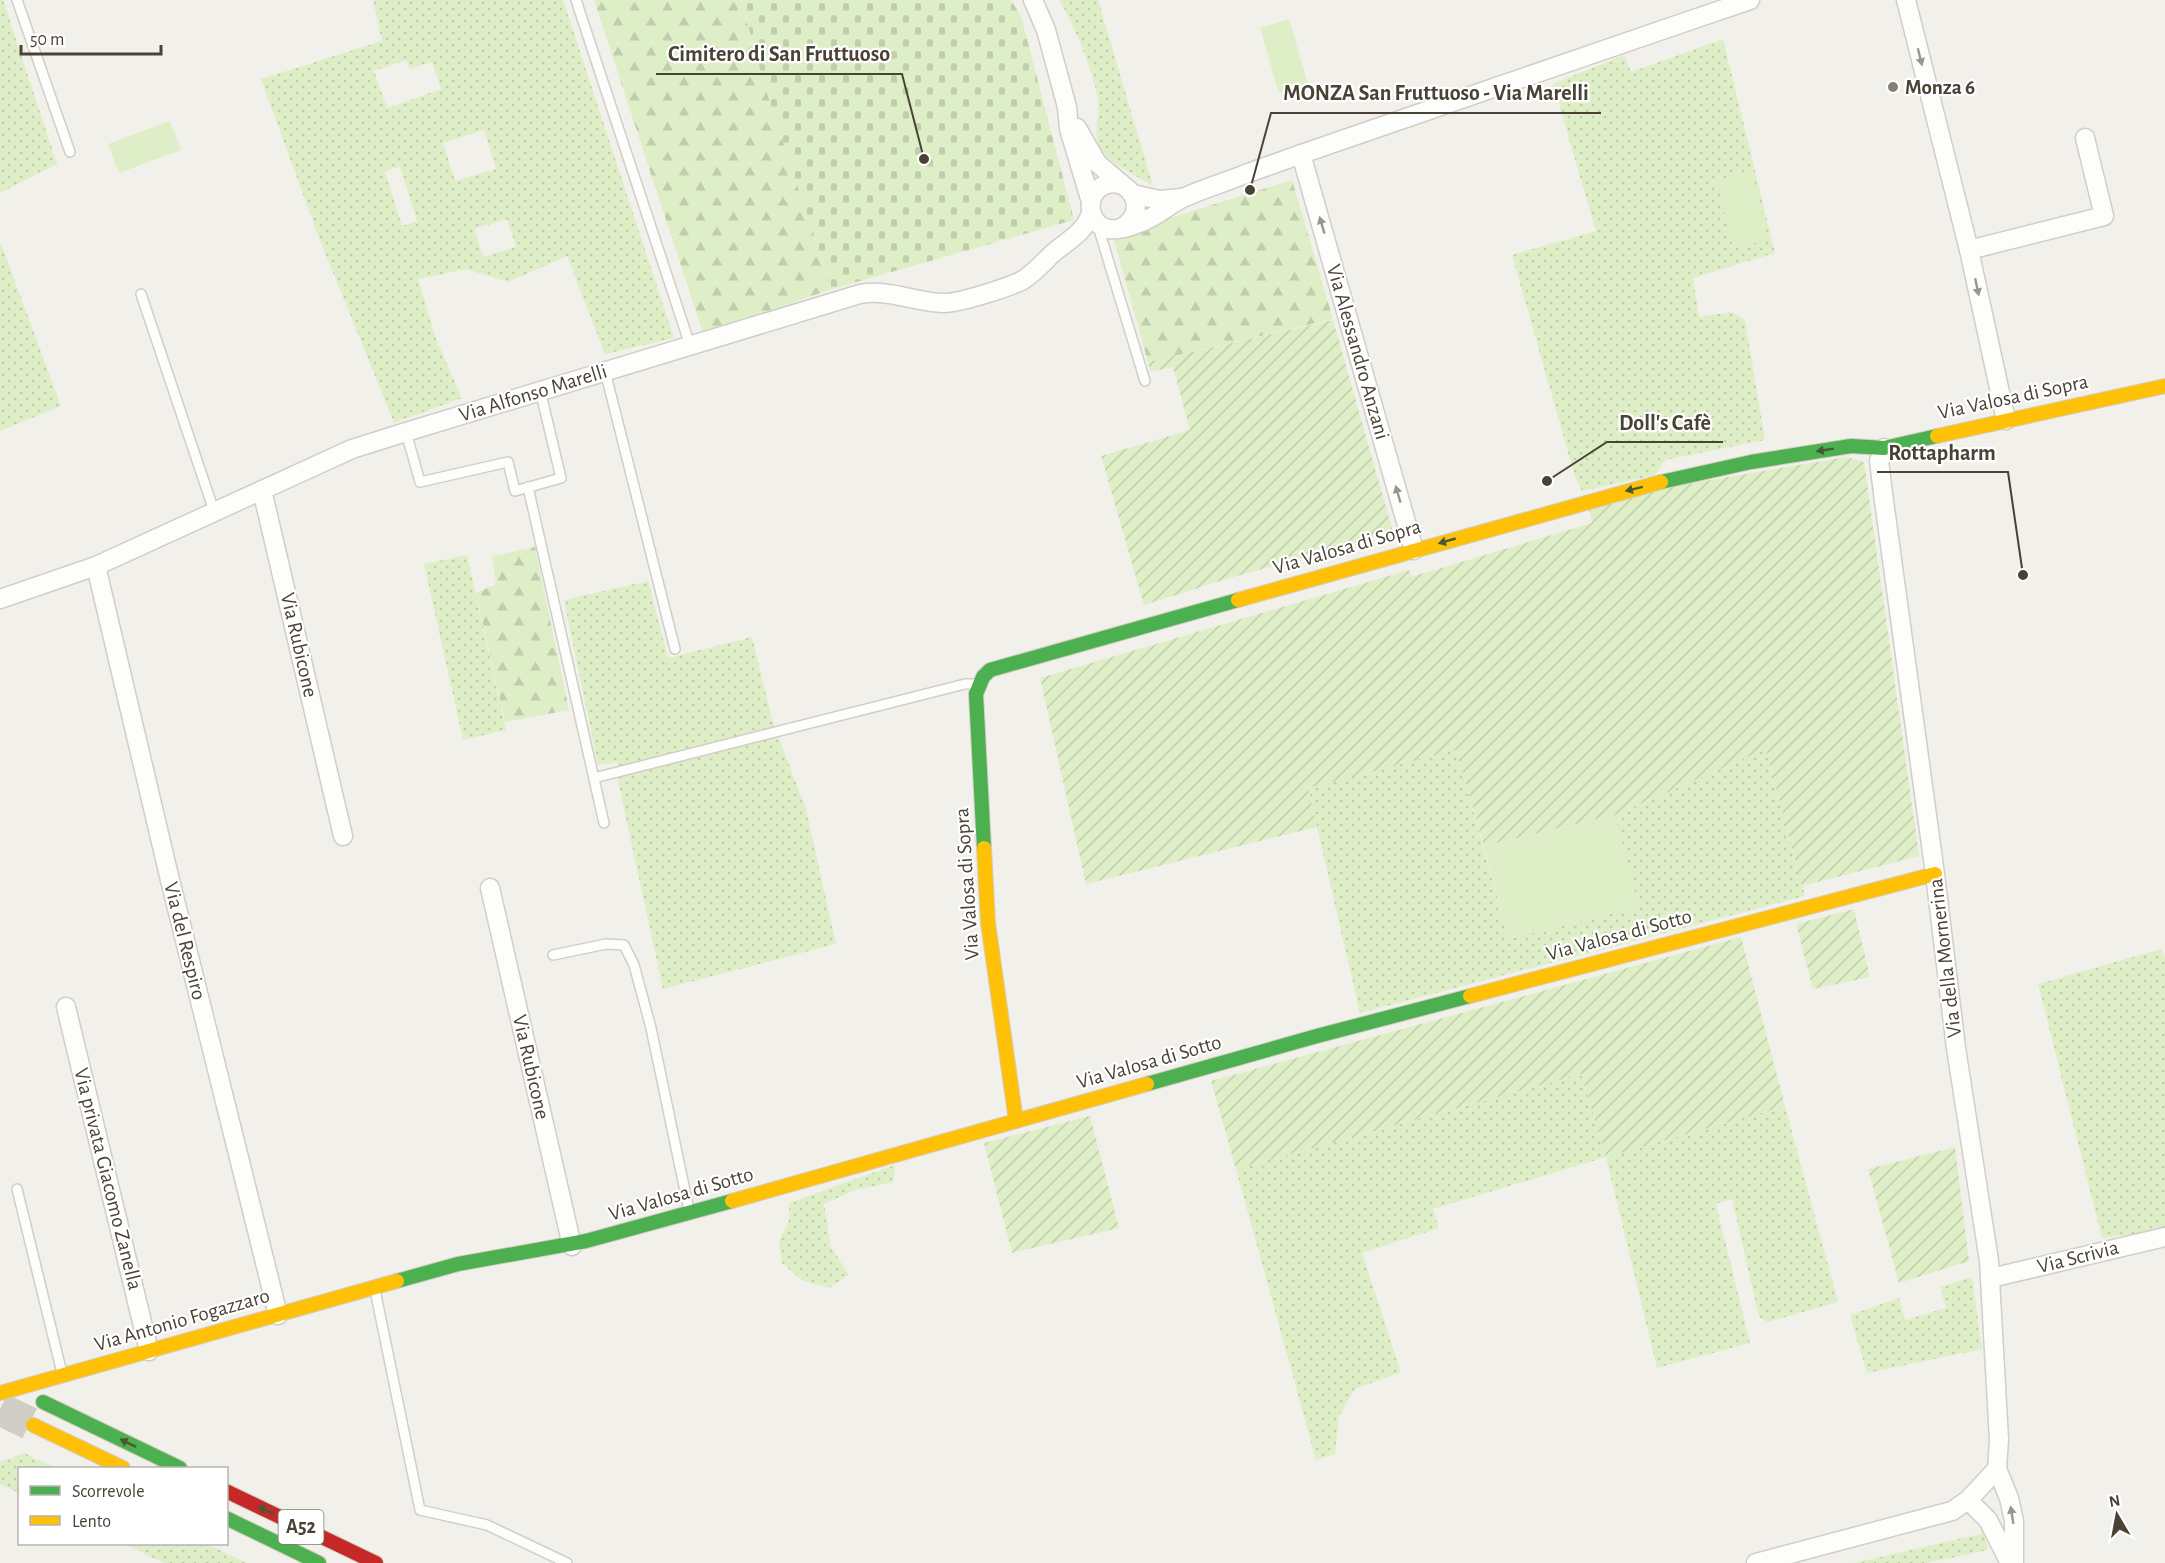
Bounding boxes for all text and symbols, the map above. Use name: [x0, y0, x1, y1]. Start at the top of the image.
scale bar: [21, 18, 160, 56]
text: 50 m: [30, 31, 64, 49]
callout: Cimitero di San Fruttuoso: [656, 34, 902, 74]
text: Cimitero di San Fruttuoso: [668, 43, 890, 65]
one-way arrow: [1916, 48, 1925, 66]
callout: MONZA San Fruttuoso - Via Marelli: [1271, 73, 1601, 113]
place label: Monza 6: [1905, 77, 1975, 98]
marker: Monza 6: [1886, 80, 1900, 94]
text: MONZA San Fruttuoso - Via Marelli: [1283, 82, 1589, 104]
one-way arrow: [1317, 216, 1326, 234]
street label: Via Alessandro Anzani: [1323, 262, 1393, 442]
one-way arrow: [1973, 277, 1982, 296]
street label: Via Alfonso Marelli: [456, 360, 610, 426]
street label: Via Valosa di Sopra: [1936, 371, 2090, 423]
callout: Doll's Cafè: [1607, 402, 1723, 442]
text: Doll's Cafè: [1619, 412, 1711, 434]
callout: Rottapharm: [1877, 432, 2008, 472]
text: Rottapharm: [1888, 442, 1996, 464]
one-way arrow: [1816, 446, 1835, 455]
one-way arrow: [1625, 484, 1644, 494]
one-way arrow: [1393, 485, 1402, 503]
street label: Via Valosa di Sopra: [1271, 516, 1424, 578]
one-way arrow: [1437, 537, 1455, 546]
street label: Via Rubicone: [277, 591, 321, 699]
street label: Via Valosa di Sopra: [951, 807, 983, 961]
street label: Via della Mornerina: [1925, 877, 1965, 1039]
street label: Via del Respiro: [160, 880, 210, 1002]
street label: Via Valosa di Sotto: [1544, 905, 1694, 965]
street label: Via Rubicone: [509, 1013, 553, 1121]
street label: Via Valosa di Sotto: [1074, 1031, 1224, 1093]
street label: Via privata Giacomo Zanella: [70, 1066, 146, 1292]
street label: Via Valosa di Sotto: [606, 1163, 756, 1225]
street label: Via Scrivia: [2035, 1237, 2121, 1277]
street label: Via Antonio Fogazzaro: [92, 1285, 272, 1355]
one-way arrow: [119, 1438, 136, 1448]
legend: [18, 1467, 228, 1545]
text: Scorrevole: [72, 1483, 145, 1501]
north arrow: [2087, 1485, 2147, 1545]
text: N: [2108, 1492, 2121, 1510]
one-way arrow: [258, 1505, 275, 1515]
one-way arrow: [2008, 1505, 2017, 1524]
road number: A52: [278, 1510, 324, 1544]
text: Lento: [72, 1513, 111, 1531]

